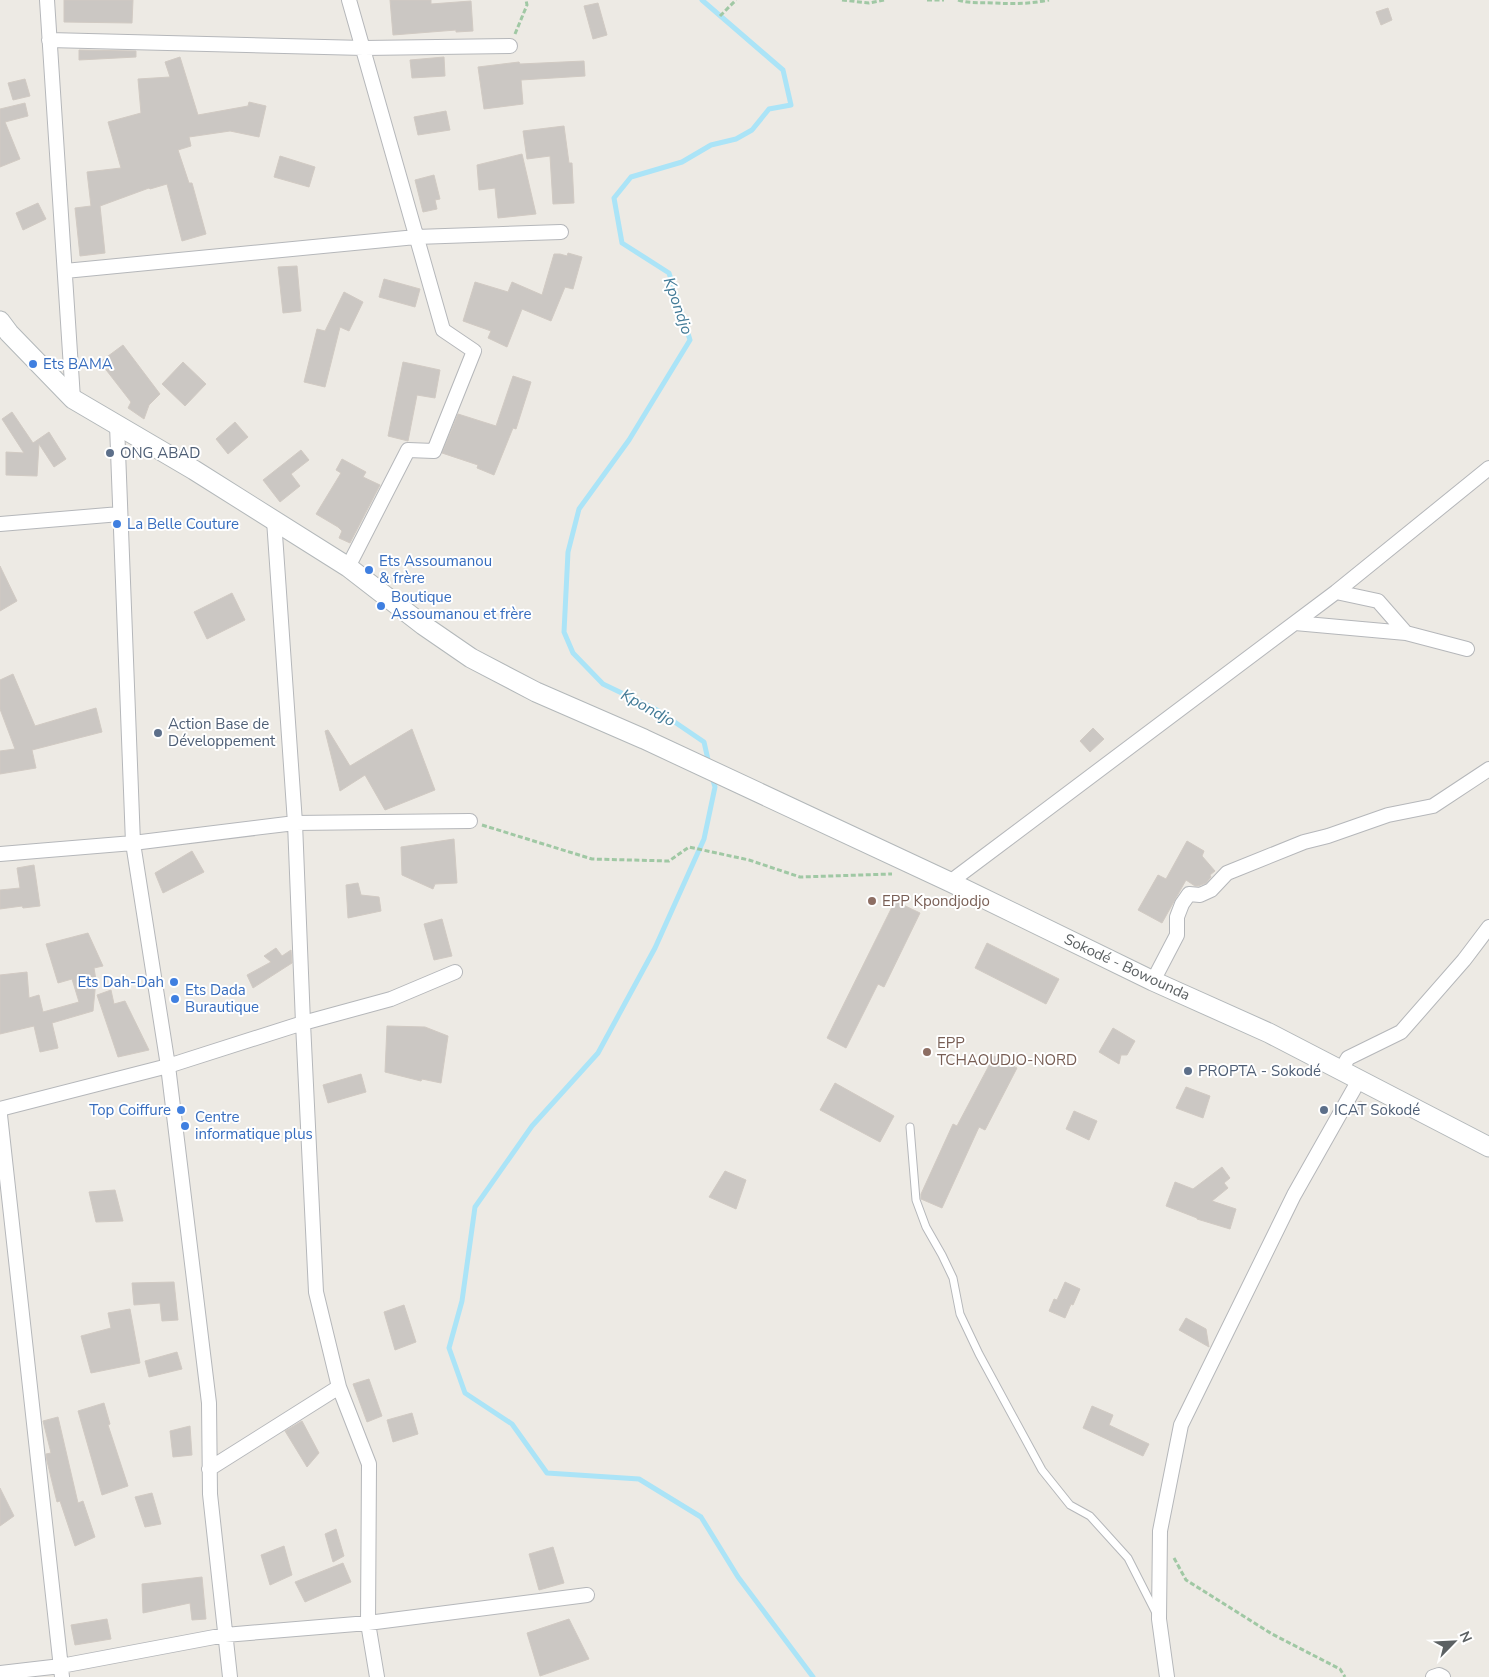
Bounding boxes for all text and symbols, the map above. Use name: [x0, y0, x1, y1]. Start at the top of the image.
water label: Kpondjo: [658, 274, 698, 338]
place label: Ets BAMA: [43, 354, 113, 374]
marker: Ets BAMA: [27, 358, 39, 370]
place label: ONG ABAD: [120, 443, 200, 463]
marker: ONG ABAD: [104, 447, 116, 459]
place label: La Belle Couture: [127, 514, 239, 534]
marker: La Belle Couture: [111, 518, 123, 530]
place label: Ets Assoumanou & frère: [379, 551, 492, 588]
marker: Ets Assoumanou & frère: [363, 564, 375, 576]
place label: Boutique Assoumanou et frère: [391, 587, 532, 624]
marker: Boutique Assoumanou et frère: [375, 600, 387, 612]
water label: Kpondjo: [617, 684, 679, 732]
place label: Action Base de Développement: [168, 714, 276, 751]
marker: Action Base de Développement: [152, 727, 164, 739]
place label: EPP Kpondjodjo: [882, 891, 990, 911]
marker: EPP Kpondjodjo: [866, 895, 878, 907]
street label: Sokodé - Bowounda: [1061, 929, 1193, 1005]
place label: Ets Dah-Dah: [77, 972, 164, 992]
marker: Ets Dah-Dah: [168, 976, 180, 988]
place label: Ets Dada Burautique: [185, 980, 259, 1017]
marker: Ets Dada Burautique: [169, 993, 181, 1005]
place label: EPP TCHAOUDJO-NORD: [937, 1033, 1077, 1070]
marker: EPP TCHAOUDJO-NORD: [921, 1046, 933, 1058]
place label: PROPTA - Sokodé: [1198, 1061, 1321, 1081]
marker: PROPTA - Sokodé: [1182, 1065, 1194, 1077]
place label: Top Coiffure: [89, 1100, 171, 1120]
place label: ICAT Sokodé: [1334, 1100, 1420, 1120]
marker: Top Coiffure: [175, 1104, 187, 1116]
marker: ICAT Sokodé: [1318, 1104, 1330, 1116]
place label: Centre informatique plus: [195, 1107, 313, 1144]
marker: Centre informatique plus: [179, 1120, 191, 1132]
north arrow: [1429, 1617, 1479, 1667]
text: N: [1455, 1628, 1476, 1646]

